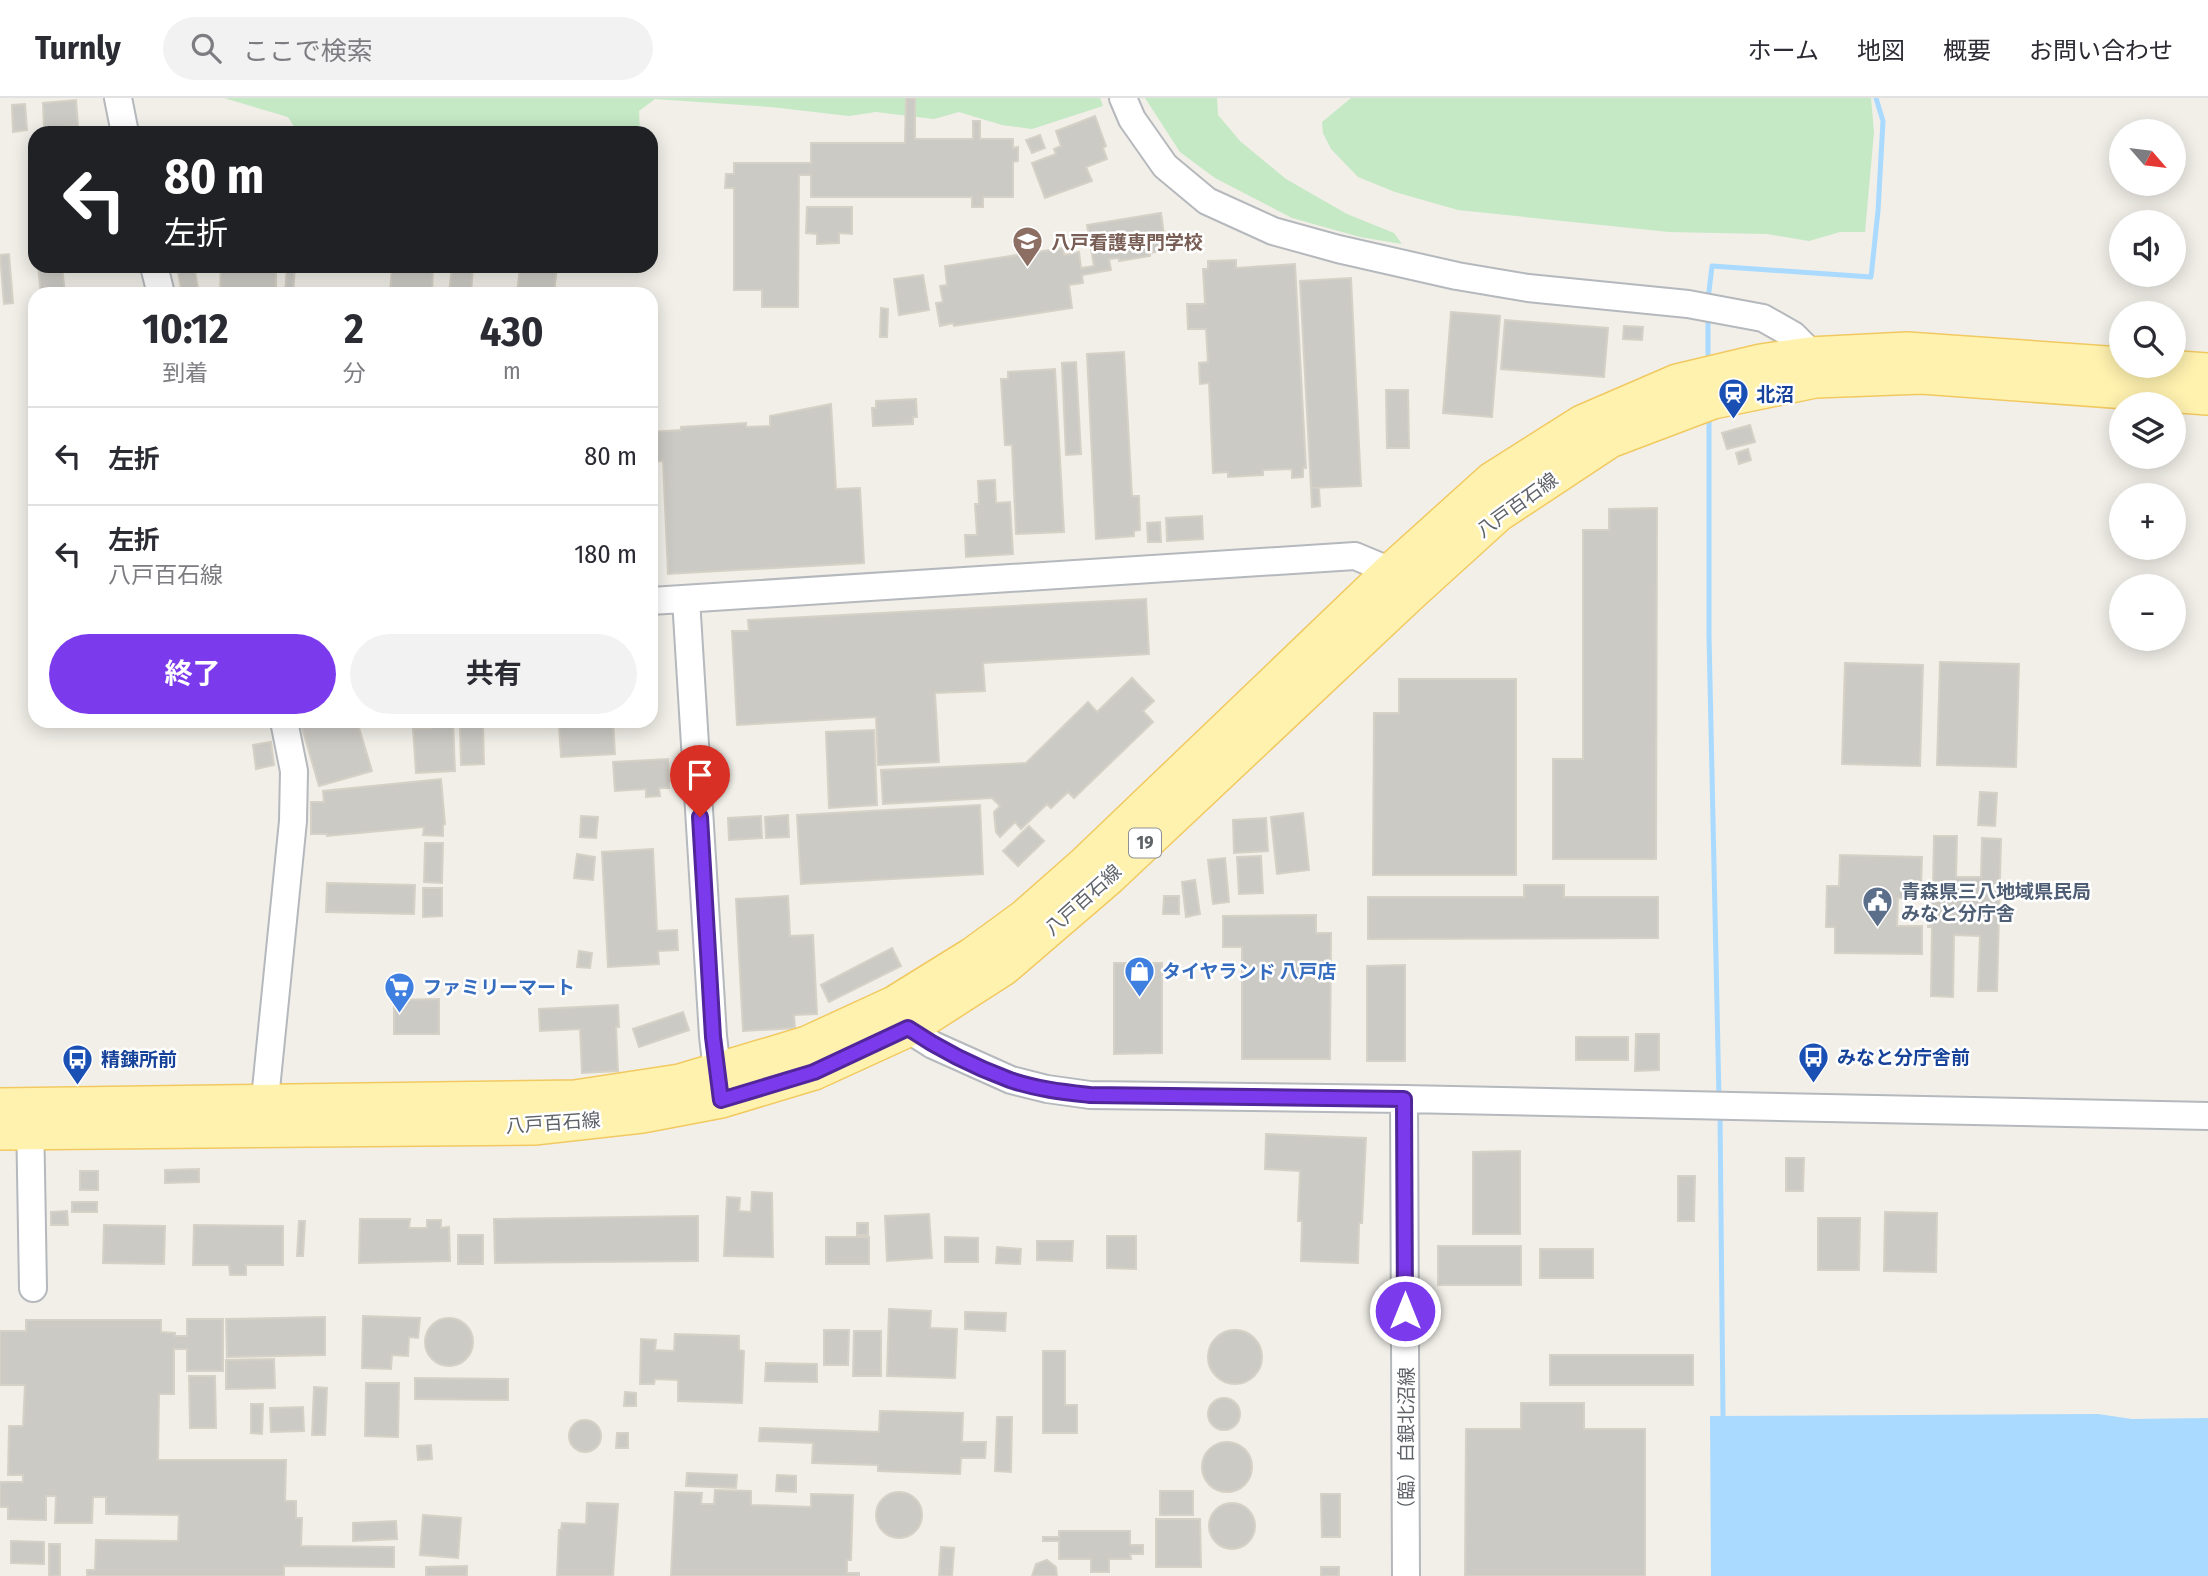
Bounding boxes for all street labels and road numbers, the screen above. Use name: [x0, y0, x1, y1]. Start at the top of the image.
street label: 八戸百石線: [1472, 468, 1562, 542]
road number: 19: [1129, 828, 1161, 858]
street label: 八戸百石線: [1040, 860, 1126, 940]
street label: 八戸百石線: [505, 1108, 601, 1138]
street label: （臨）白銀北沼線: [1395, 1367, 1418, 1519]

